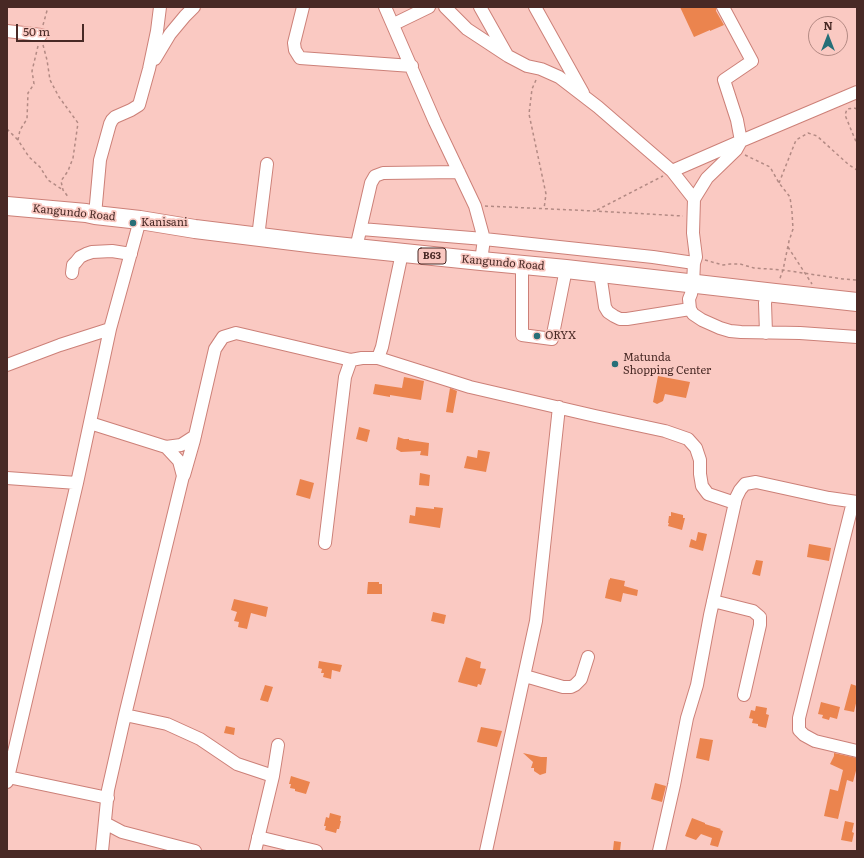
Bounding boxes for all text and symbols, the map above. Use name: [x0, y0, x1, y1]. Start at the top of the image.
scale bar: [18, 16, 86, 42]
north arrow: [808, 16, 848, 56]
text: N: [823, 17, 833, 33]
text: 50 m: [23, 22, 50, 40]
street label: Kangundo Road: [32, 202, 116, 224]
place label: Kanisani: [141, 216, 188, 230]
marker: Kanisani: [128, 218, 138, 228]
road number: B63: [418, 248, 446, 264]
street label: Kangundo Road: [461, 253, 545, 273]
place label: ORYX: [545, 329, 576, 343]
marker: ORYX: [532, 331, 542, 341]
place label: Matunda Shopping Center: [623, 351, 711, 377]
marker: Matunda Shopping Center: [610, 359, 620, 369]

